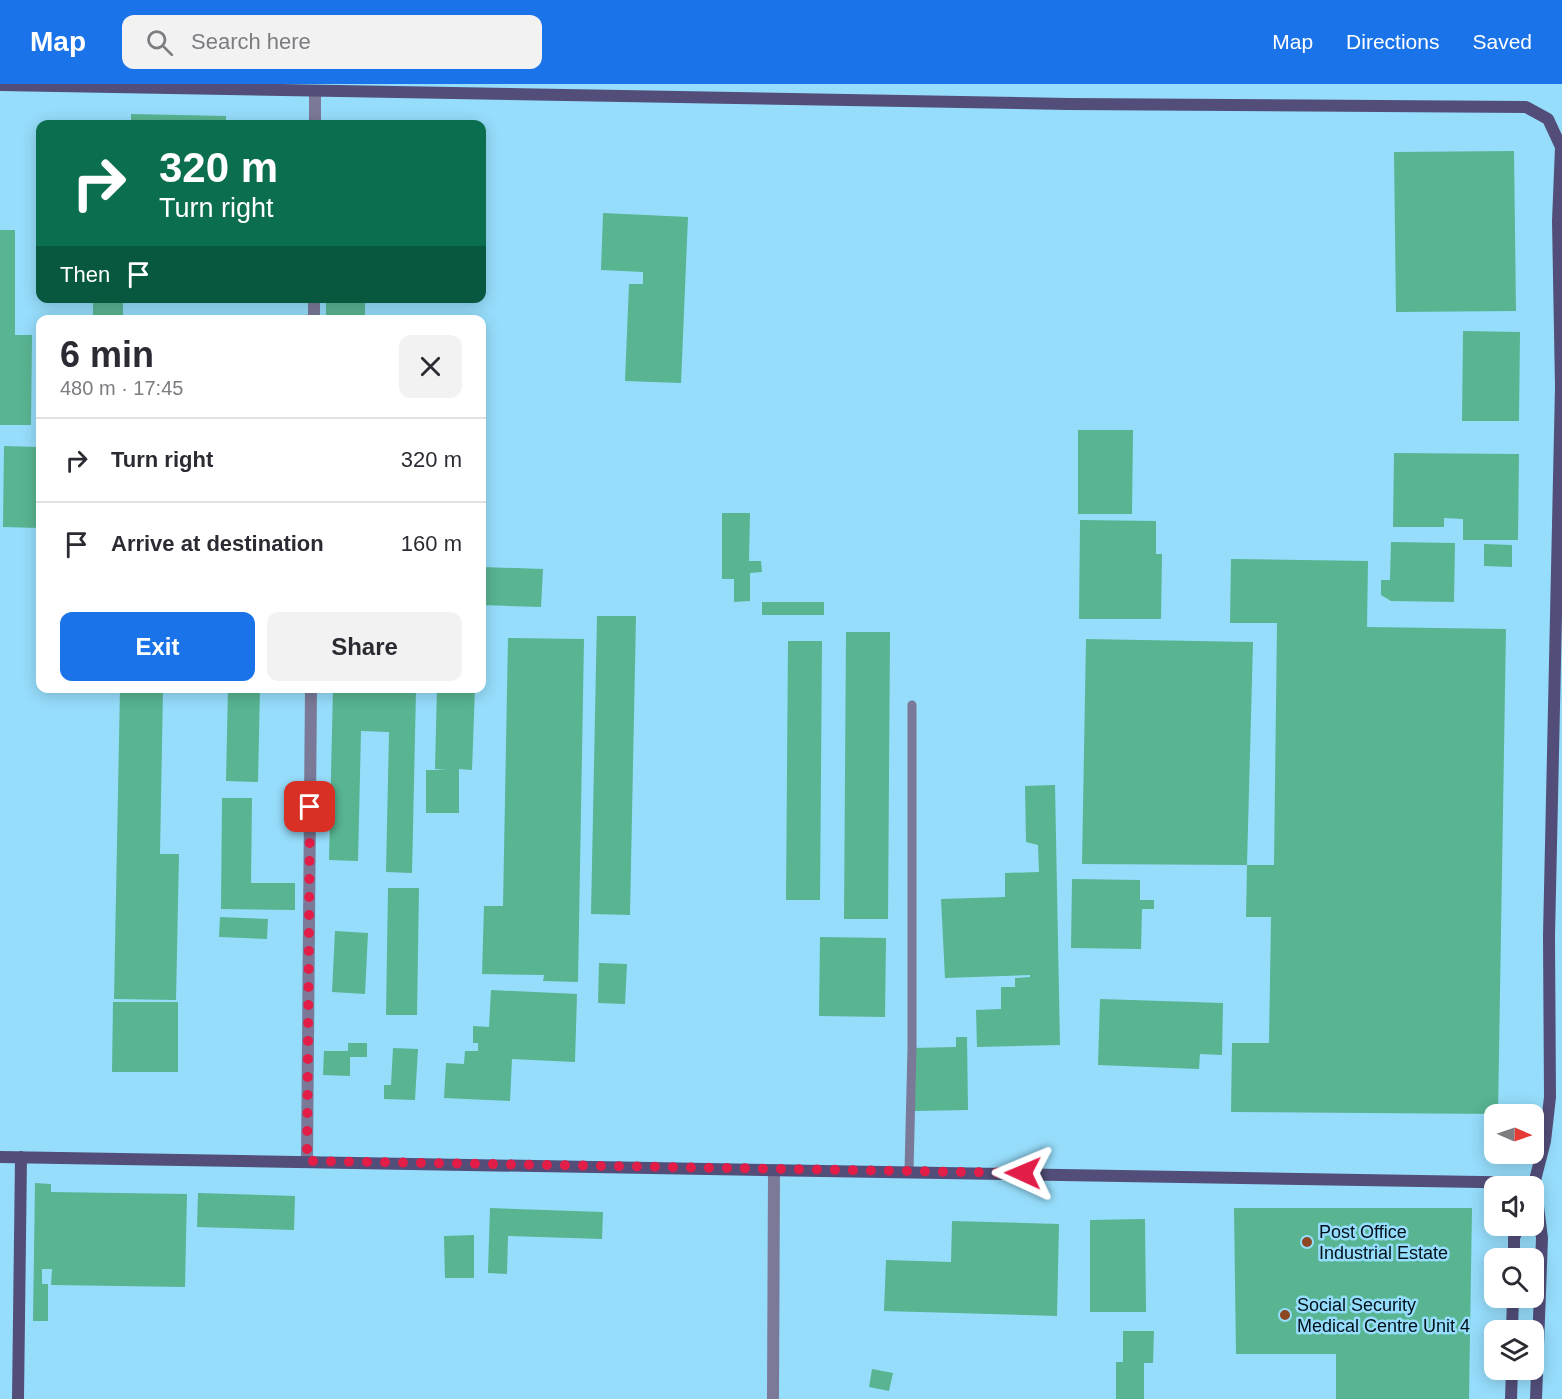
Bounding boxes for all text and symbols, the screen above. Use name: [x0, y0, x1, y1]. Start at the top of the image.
search box: [122, 15, 542, 69]
text: Map: [30, 26, 86, 57]
icon: search: [143, 26, 176, 59]
text: Search here: [191, 29, 311, 54]
text: Map: [1272, 30, 1313, 53]
text: Directions: [1346, 30, 1439, 53]
text: Saved: [1472, 30, 1532, 53]
icon: right: [60, 144, 138, 222]
text: 320 m: [159, 144, 278, 191]
text: Turn right: [159, 193, 274, 223]
icon: arrive: [122, 258, 155, 291]
text: Then: [60, 262, 110, 287]
text: 6 min: [60, 334, 154, 375]
button: close: [399, 335, 462, 398]
text: 480 m · 17:45: [60, 377, 183, 399]
icon: right: [60, 444, 93, 477]
text: Turn right: [111, 447, 213, 472]
text: 320 m: [401, 447, 462, 472]
icon: arrive: [60, 528, 93, 561]
text: Arrive at destination: [111, 531, 324, 556]
text: 160 m: [401, 531, 462, 556]
button: Exit: [60, 612, 255, 681]
button: Share: [267, 612, 462, 681]
pin: [284, 781, 335, 832]
icon: arrive: [293, 790, 326, 823]
north arrow: [1484, 1104, 1544, 1164]
map controls: [1484, 1104, 1544, 1380]
position arrow: [991, 1141, 1055, 1205]
button: sound: [1484, 1176, 1544, 1236]
place label: Post Office Industrial Estate: [1319, 1222, 1448, 1263]
marker: Post Office Industrial Estate: [1300, 1235, 1314, 1249]
button: search: [1484, 1248, 1544, 1308]
place label: Social Security Medical Centre Unit 4: [1297, 1295, 1470, 1336]
marker: Social Security Medical Centre Unit 4: [1278, 1308, 1292, 1322]
button: layers: [1484, 1320, 1544, 1380]

